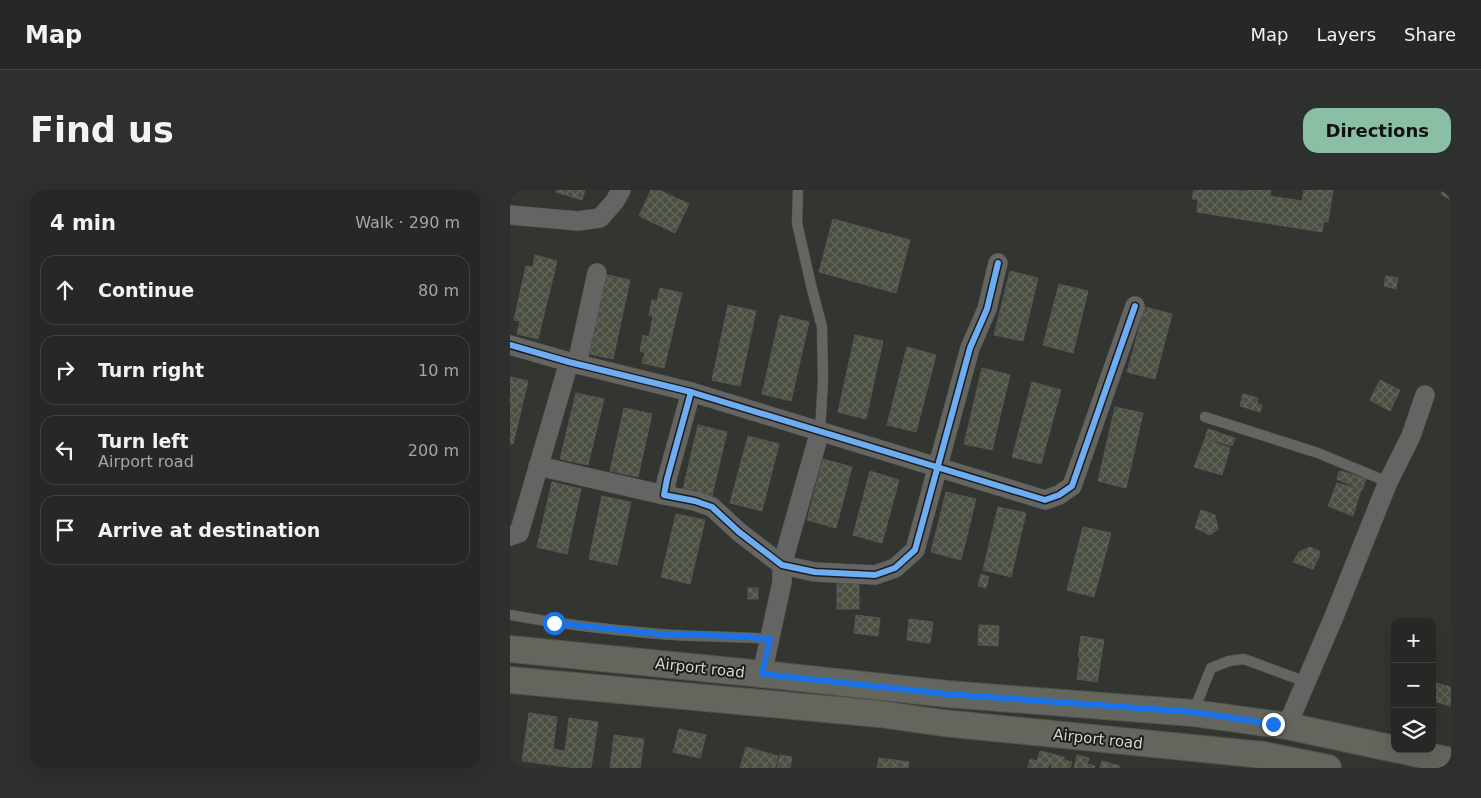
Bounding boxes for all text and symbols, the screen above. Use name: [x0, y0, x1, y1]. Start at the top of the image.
text: Map: [25, 21, 82, 49]
text: Map: [1250, 24, 1288, 45]
text: Layers: [1316, 24, 1376, 45]
text: Share: [1404, 24, 1456, 45]
button: Directions: [1303, 108, 1451, 153]
text: Find us: [30, 110, 174, 150]
text: 4 min: [50, 211, 116, 235]
text: Walk · 290 m: [355, 213, 460, 232]
icon: ahead: [51, 276, 79, 304]
text: Continue: [98, 279, 194, 301]
text: 80 m: [418, 281, 459, 300]
icon: right: [51, 356, 79, 384]
text: Turn right: [98, 359, 204, 381]
text: 10 m: [418, 361, 459, 380]
text: Turn left: [98, 430, 189, 452]
icon: left: [51, 436, 79, 464]
text: 200 m: [408, 441, 459, 460]
text: Airport road: [98, 452, 194, 471]
icon: arrive: [51, 516, 79, 544]
text: Arrive at destination: [98, 519, 320, 541]
route start: [543, 612, 566, 635]
map controls: [1391, 618, 1436, 753]
button: +: [1391, 618, 1436, 663]
street label: Airport road: [654, 654, 746, 682]
button: −: [1391, 663, 1436, 708]
button: layers: [1391, 708, 1436, 753]
route end: [1262, 713, 1285, 736]
street label: Airport road: [1052, 725, 1144, 753]

